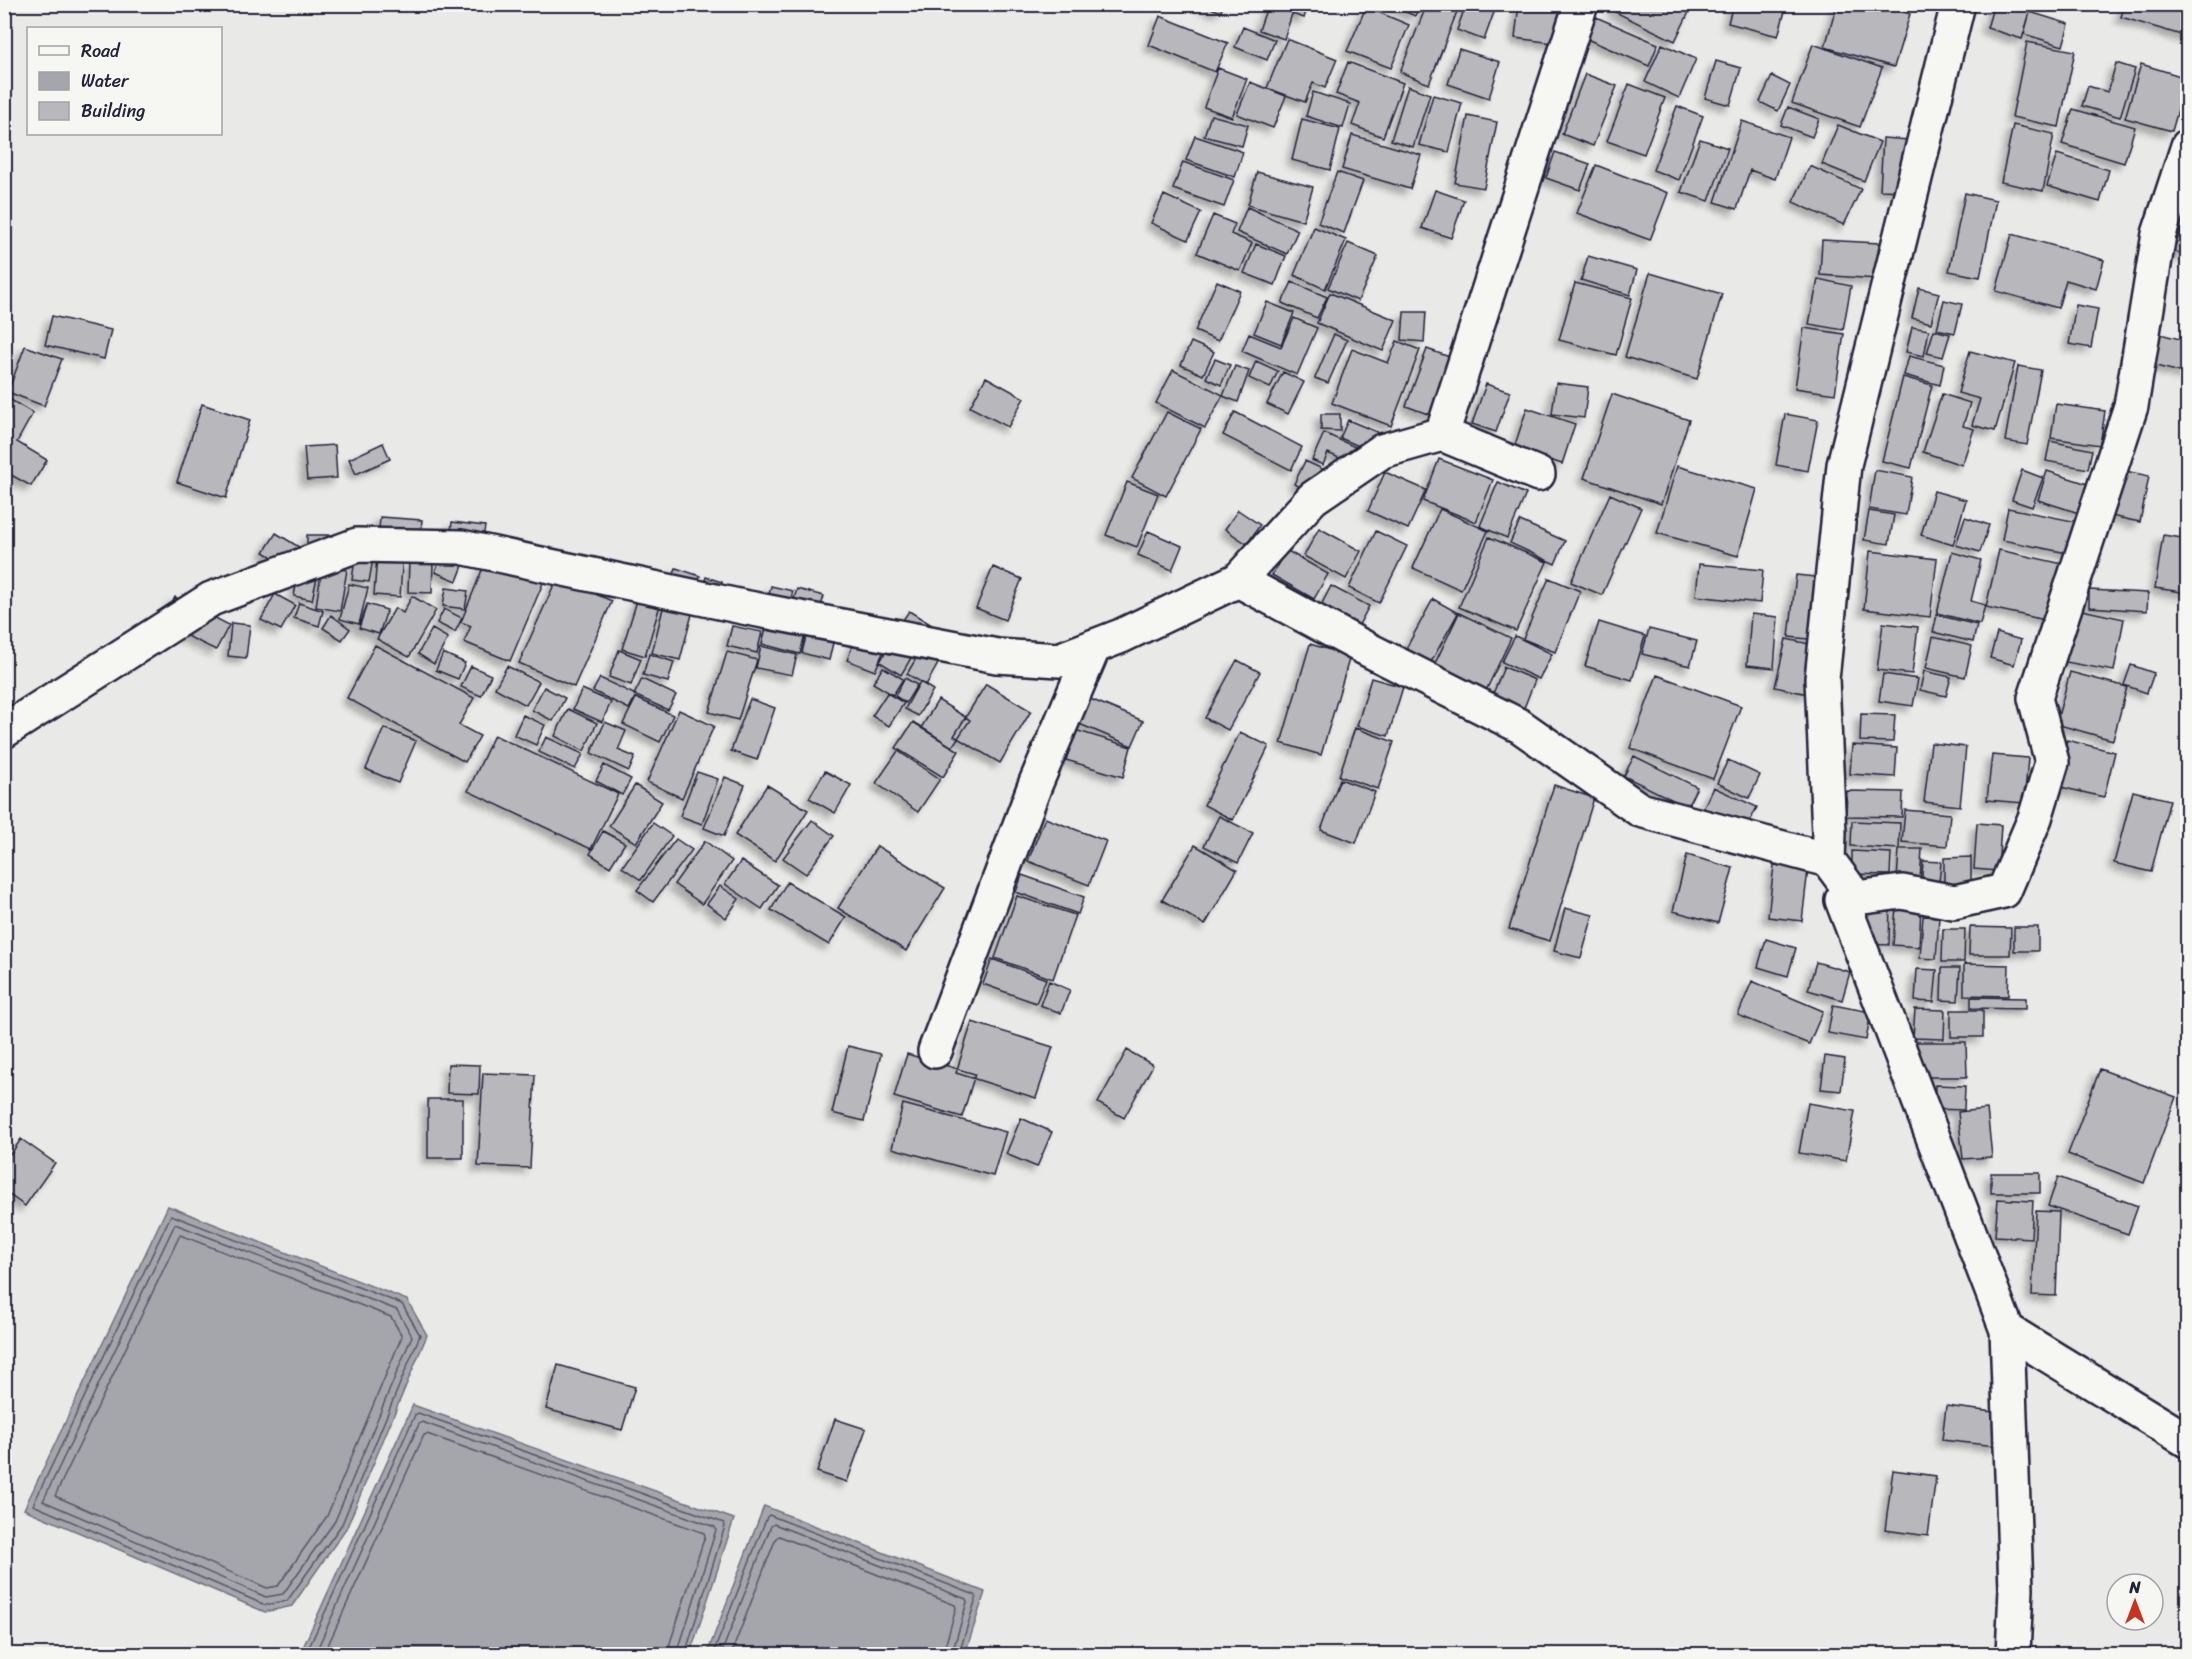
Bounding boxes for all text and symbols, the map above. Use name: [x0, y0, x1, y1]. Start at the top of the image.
legend: [27, 27, 222, 135]
text: Road: [81, 35, 121, 67]
text: Water: [81, 65, 130, 97]
text: Building: [81, 95, 145, 127]
north arrow: [2105, 1572, 2165, 1632]
text: N: [2128, 1573, 2141, 1602]

